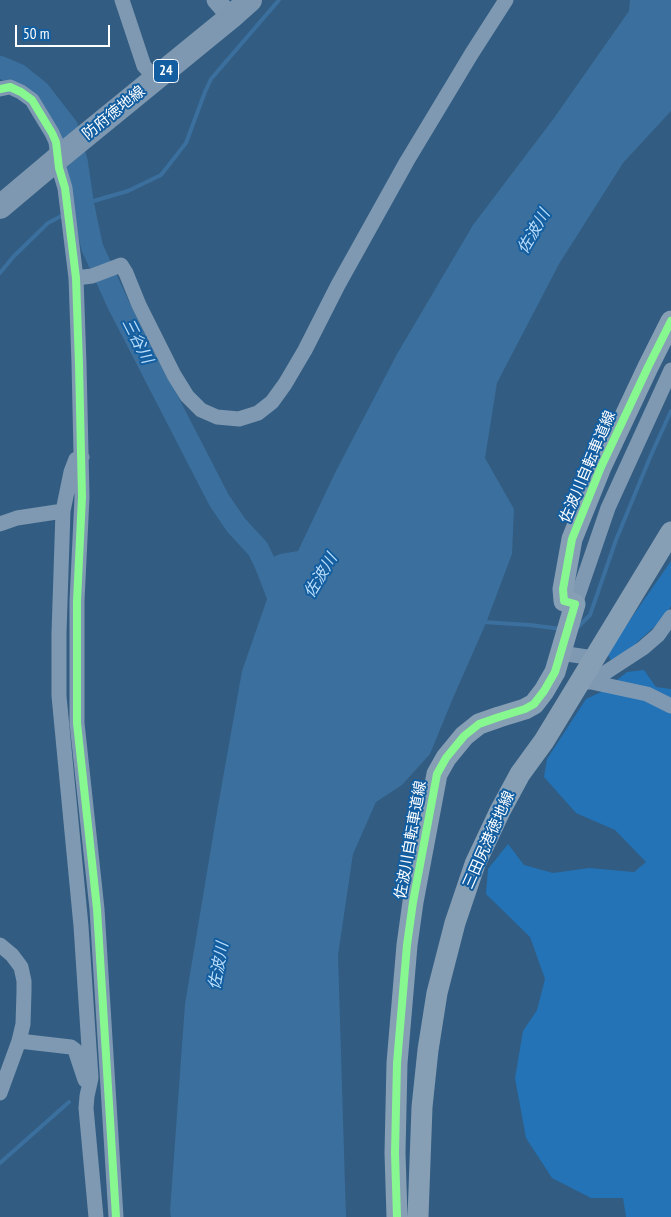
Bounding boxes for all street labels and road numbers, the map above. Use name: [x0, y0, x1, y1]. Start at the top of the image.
road number: 24: [154, 59, 178, 82]
street label: 防府徳地線: [79, 82, 149, 144]
street label: 佐波川自転車道線: [556, 408, 620, 526]
street label: 佐波川自転車道線: [392, 779, 430, 901]
street label: 三田尻港徳地線: [459, 788, 519, 892]

